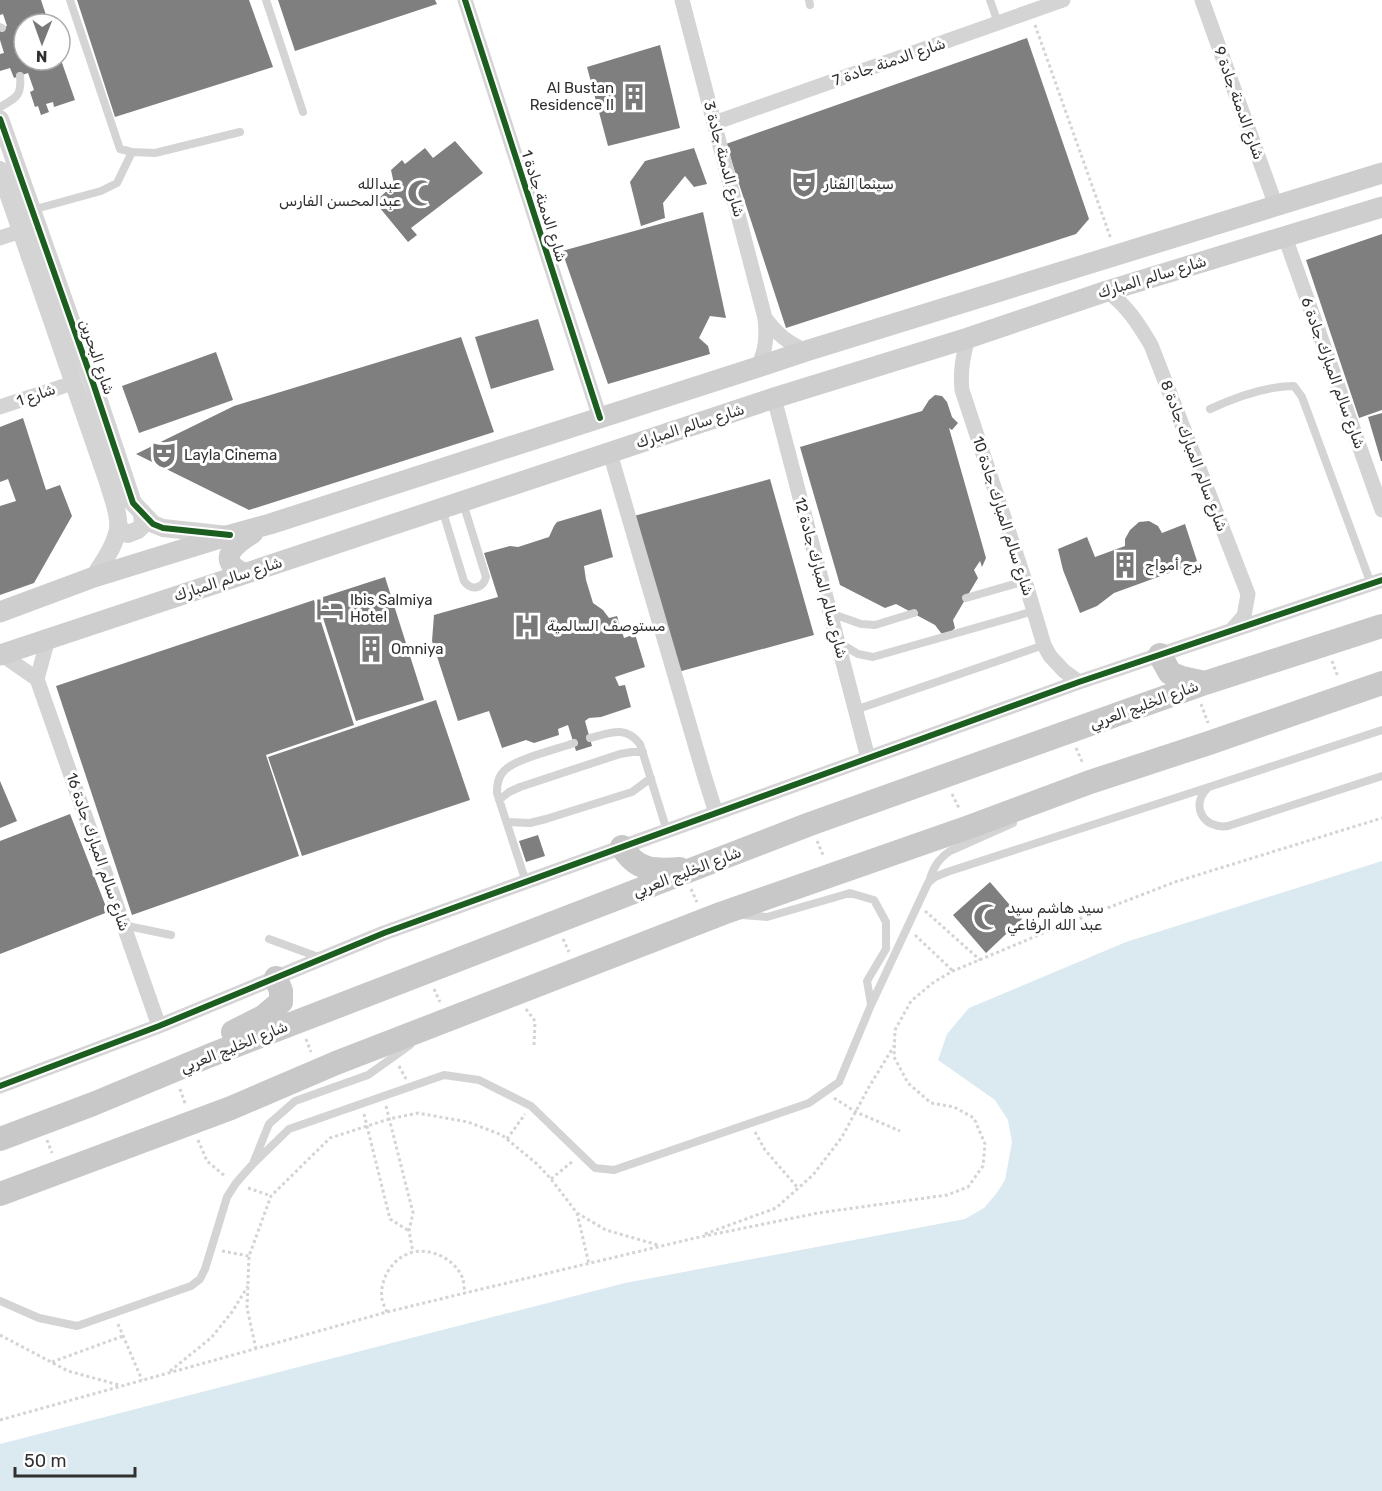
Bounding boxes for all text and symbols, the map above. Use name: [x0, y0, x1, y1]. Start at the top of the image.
north arrow: [12, 12, 72, 72]
street label: شارع الدمنة جادة 7: [830, 34, 948, 92]
street label: شارع الدمنة جادة 9: [1208, 44, 1268, 163]
text: N: [36, 47, 48, 66]
place label: Al Bustan Residence II: [530, 79, 614, 114]
building icon: Al Bustan Residence II: [619, 82, 649, 112]
street label: شارع الدمنة جادة 3: [698, 99, 748, 220]
street label: شارع الدمنة جادة 1: [515, 148, 571, 265]
theatre icon: سينما الفنار: [789, 169, 819, 199]
place label: عبدالله عبدالمحسن الفارس: [279, 175, 401, 210]
place label: سينما الفنار: [823, 175, 894, 193]
mosque icon: عبدالله عبدالمحسن الفارس: [406, 178, 436, 208]
street label: شارع سالم المبارك: [1095, 252, 1209, 304]
street label: شارع سالم المبارك جادة 6: [1295, 295, 1369, 452]
street label: شارع البحرين: [74, 317, 118, 398]
street label: شارع سالم المبارك جادة 8: [1155, 378, 1231, 535]
street label: شارع 1: [14, 380, 58, 412]
street label: شارع سالم المبارك: [633, 400, 747, 454]
street label: شارع سالم المبارك جادة 10: [967, 434, 1037, 599]
theatre icon: Layla Cinema: [149, 440, 179, 470]
place label: Layla Cinema: [184, 446, 277, 464]
street label: شارع سالم المبارك جادة 12: [789, 495, 851, 661]
building icon: برج أمواج: [1110, 550, 1140, 580]
street label: شارع سالم المبارك: [171, 553, 285, 607]
place label: برج أمواج: [1145, 556, 1203, 576]
place label: Ibis Salmiya Hotel: [350, 591, 432, 626]
hotel icon: Ibis Salmiya Hotel: [315, 594, 345, 624]
hospital icon: مستوصف السالمية: [512, 611, 542, 641]
place label: مستوصف السالمية: [547, 617, 665, 635]
building icon: Omniya: [356, 634, 386, 664]
place label: Omniya: [391, 640, 443, 658]
street label: شارع الخليج العربي: [1087, 677, 1202, 736]
street label: شارع سالم المبارك جادة 16: [61, 770, 134, 934]
street label: شارع الخليج العربي: [630, 843, 745, 904]
place label: سيد هاشم سيد عبد الله الرفاعي: [1007, 899, 1104, 937]
mosque icon: سيد هاشم سيد عبد الله الرفاعي: [972, 902, 1002, 932]
street label: شارع الخليج العربي: [177, 1017, 292, 1080]
scale bar: [15, 1440, 135, 1478]
text: 50 m: [24, 1450, 67, 1472]

